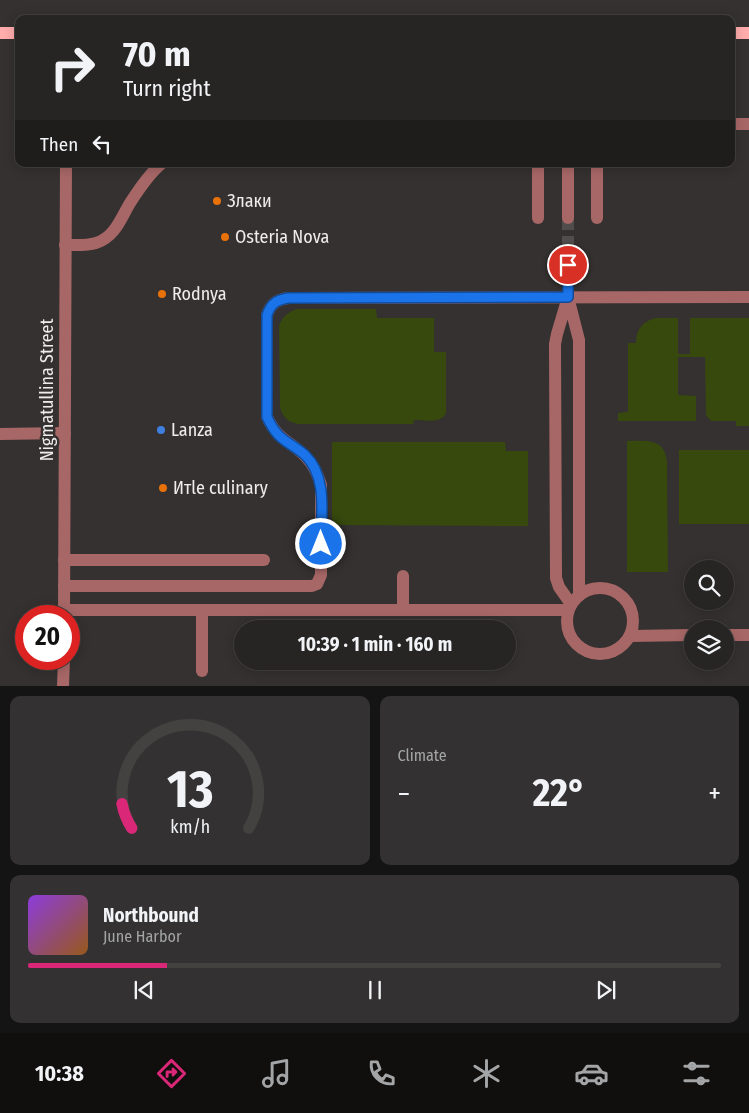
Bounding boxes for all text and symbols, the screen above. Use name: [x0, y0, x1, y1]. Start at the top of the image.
text: 70 m: [123, 33, 191, 75]
icon: right: [40, 35, 105, 100]
text: Turn right: [123, 75, 211, 102]
icon: left: [88, 130, 116, 158]
text: Then: [40, 133, 78, 156]
place label: Злаки: [227, 190, 272, 212]
marker: Злаки: [211, 195, 223, 207]
place label: Osteria Nova: [235, 226, 329, 248]
marker: Osteria Nova: [219, 231, 231, 243]
pin: [547, 244, 589, 286]
icon: arrive: [554, 251, 582, 279]
place label: Rodnya: [172, 283, 227, 305]
marker: Rodnya: [156, 288, 168, 300]
street label: Nigmatullina Street: [36, 319, 58, 461]
place label: Lanza: [171, 419, 213, 441]
marker: Lanza: [155, 424, 167, 436]
place label: Итle culinary: [173, 477, 268, 499]
marker: Итle culinary: [157, 482, 169, 494]
position arrow: [294, 517, 346, 569]
map controls: [684, 560, 734, 670]
button: search: [684, 560, 734, 610]
speed limit sign: 20: [15, 605, 80, 670]
button: layers: [684, 620, 734, 670]
text: 10:39 · 1 min · 160 m: [298, 633, 452, 656]
text: Climate: [398, 746, 447, 765]
text: 13: [166, 758, 213, 821]
text: 22°: [533, 770, 586, 816]
text: −: [398, 777, 410, 810]
text: +: [708, 777, 721, 810]
text: km/h: [170, 816, 210, 838]
text: Northbound: [103, 904, 199, 927]
text: June Harbor: [103, 927, 181, 946]
icon: previous: [130, 976, 158, 1004]
icon: pause: [361, 976, 389, 1004]
icon: next: [592, 976, 620, 1004]
icon: directions: [154, 1056, 189, 1091]
icon: music: [259, 1056, 294, 1091]
icon: phone: [364, 1056, 399, 1091]
icon: climate: [469, 1056, 504, 1091]
icon: car: [574, 1056, 609, 1091]
icon: filters: [679, 1056, 714, 1091]
text: 10:38: [35, 1060, 84, 1087]

